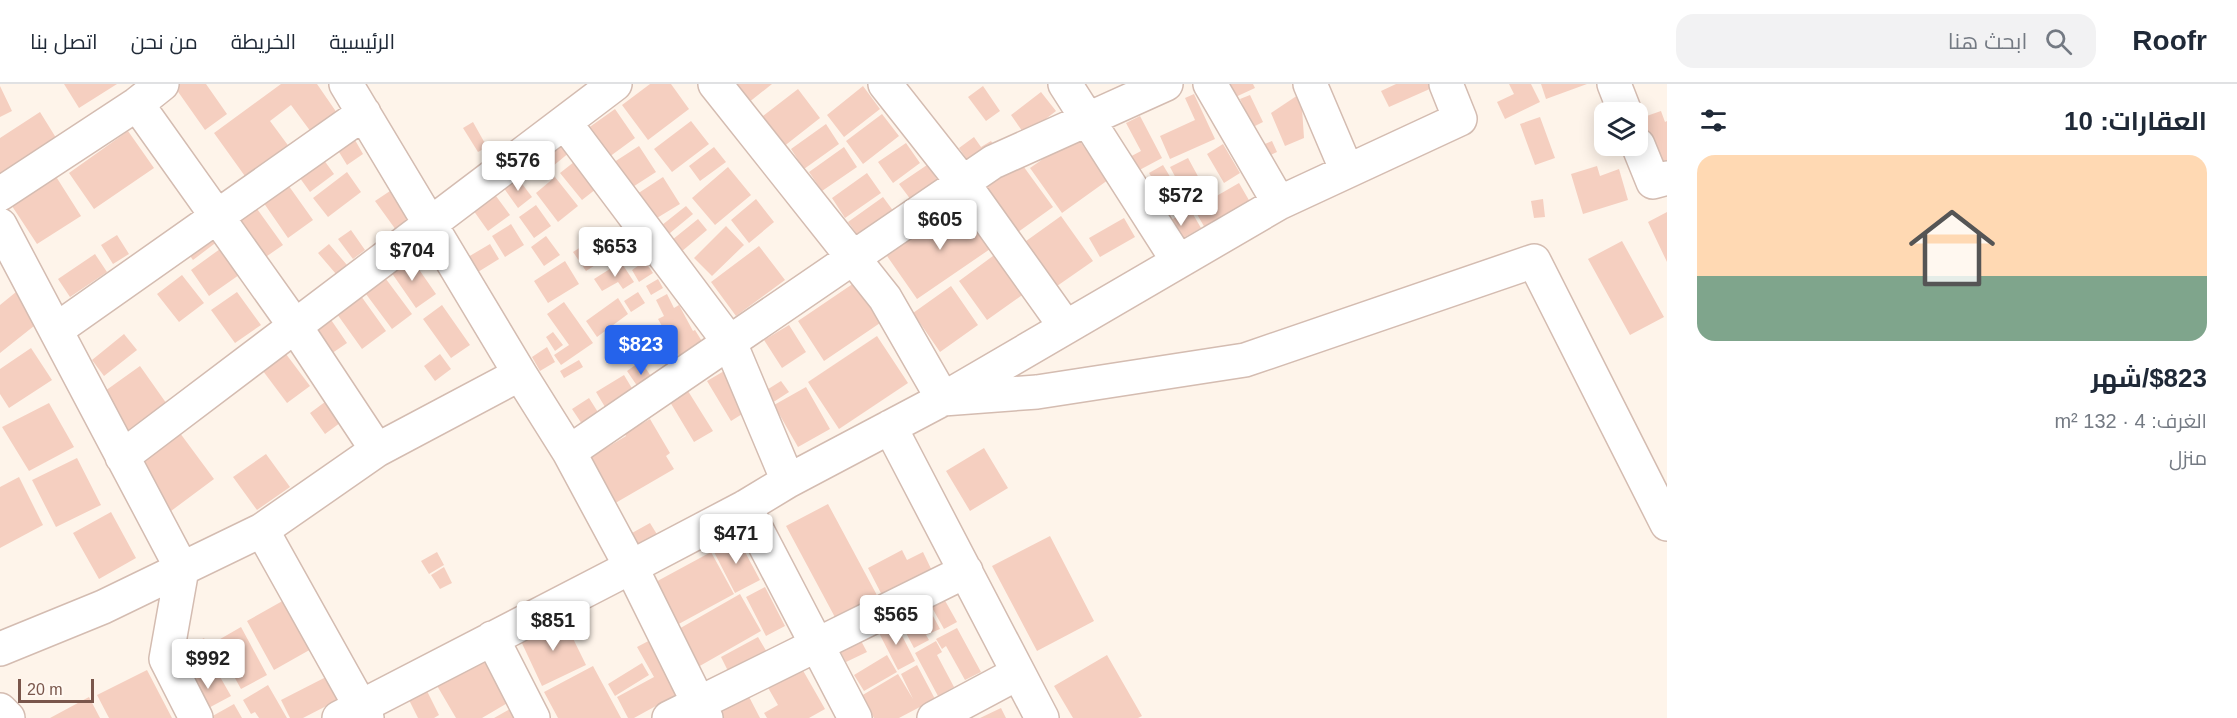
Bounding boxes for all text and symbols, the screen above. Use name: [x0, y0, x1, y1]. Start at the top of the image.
search box: [1676, 14, 2096, 68]
icon: search: [2042, 25, 2075, 58]
text: Roofr: [2132, 25, 2207, 56]
text: ابحث هنا: [1948, 29, 2027, 54]
text: اتصل بنا: [30, 30, 98, 53]
text: من نحن: [131, 30, 198, 53]
text: الخريطة: [231, 30, 296, 53]
text: الرئيسية: [329, 30, 395, 53]
map controls: [1594, 102, 1648, 156]
button: layers: [1594, 102, 1648, 156]
icon: filters: [1697, 104, 1730, 137]
text: العقارات: 10: [2064, 106, 2207, 136]
pin: $576: [482, 141, 554, 192]
text: $576: [496, 149, 540, 171]
pin: $572: [1145, 176, 1217, 227]
text: $572: [1159, 184, 1203, 206]
icon: home: [1898, 194, 2006, 302]
pin: $605: [904, 200, 976, 251]
text: $605: [918, 208, 962, 230]
pin: $653: [579, 227, 651, 278]
pin: $704: [376, 231, 448, 282]
text: $653: [593, 235, 637, 257]
text: $704: [390, 239, 434, 261]
pin: $823: [605, 325, 677, 376]
text: $823: [619, 333, 663, 355]
text: $823/شهر: [2091, 363, 2207, 393]
text: الغرف: 4 · 132 m²: [2054, 410, 2207, 432]
text: منزل: [2169, 447, 2207, 469]
pin: $471: [700, 514, 772, 565]
text: $471: [714, 522, 758, 544]
pin: $565: [860, 595, 932, 646]
pin: $851: [517, 601, 589, 652]
text: $565: [874, 603, 918, 625]
text: $851: [531, 609, 575, 631]
pin: $992: [172, 639, 244, 690]
text: $992: [186, 647, 230, 669]
scale bar: [18, 676, 94, 704]
text: 20 m: [27, 681, 63, 698]

